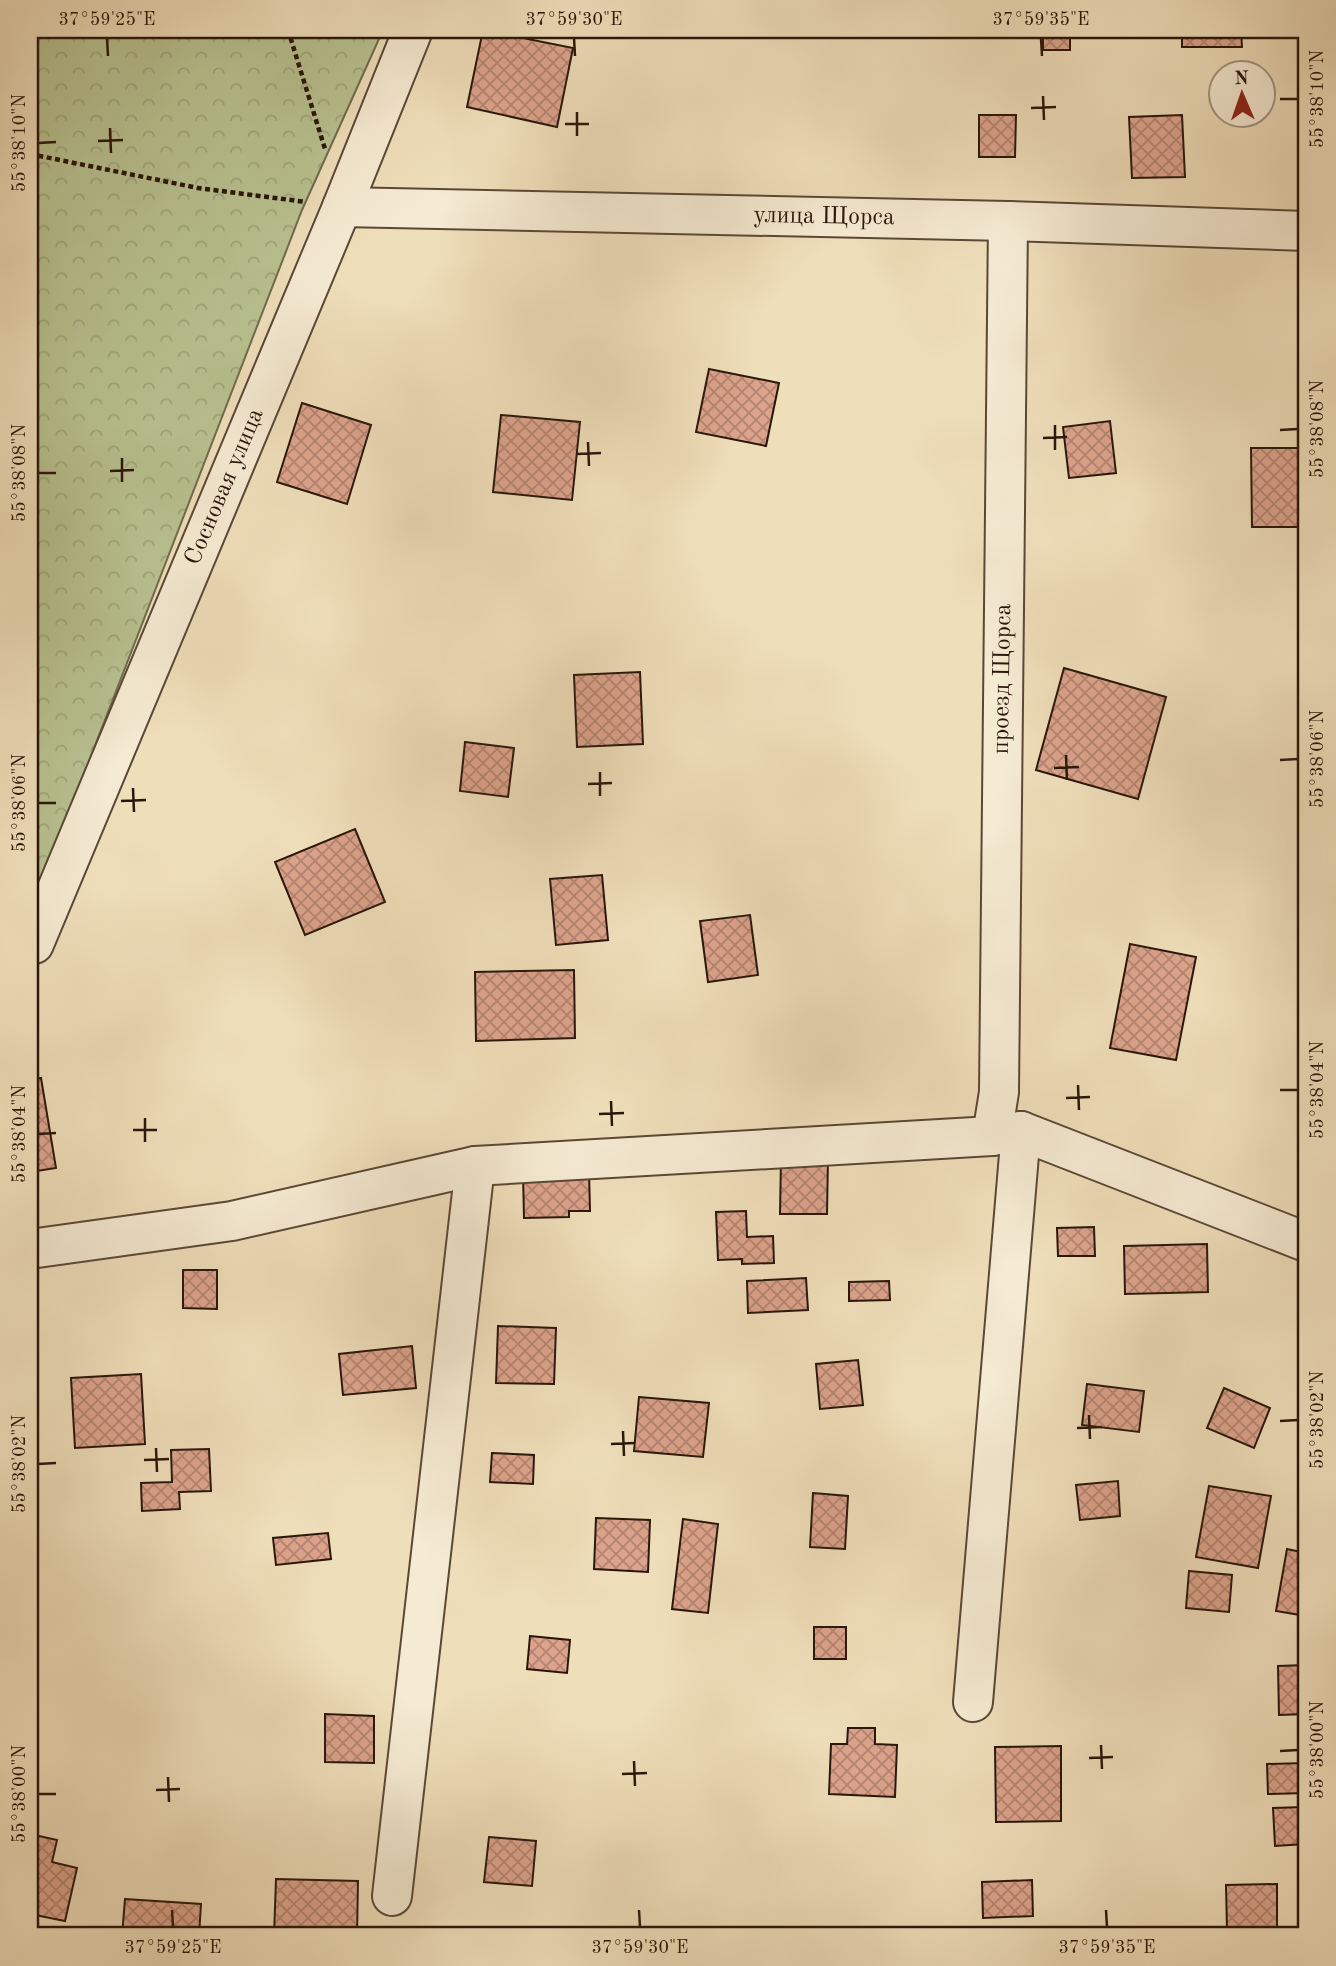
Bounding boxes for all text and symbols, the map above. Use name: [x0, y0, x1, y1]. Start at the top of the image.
text: 37°59'25"E: [59, 11, 155, 29]
text: 37°59'30"E: [526, 11, 622, 29]
text: 37°59'35"E: [993, 11, 1089, 29]
text: 55°38'10"N: [1309, 50, 1327, 148]
north arrow: [1206, 60, 1276, 130]
text: N: [1234, 70, 1250, 89]
text: 55°38'10"N: [11, 94, 29, 192]
street label: улица Щорса: [753, 204, 895, 230]
text: 55°38'08"N: [1309, 380, 1327, 478]
street label: Сосновая улица: [181, 405, 269, 569]
text: 55°38'08"N: [11, 424, 29, 522]
street label: проезд Щорса: [990, 603, 1016, 755]
text: 55°38'06"N: [1309, 710, 1327, 808]
text: 55°38'06"N: [11, 754, 29, 852]
text: 55°38'04"N: [1309, 1041, 1327, 1139]
text: 55°38'04"N: [11, 1085, 29, 1183]
text: 55°38'02"N: [1309, 1371, 1327, 1469]
text: 55°38'02"N: [11, 1415, 29, 1513]
text: 55°38'00"N: [1309, 1701, 1327, 1799]
text: 55°38'00"N: [11, 1745, 29, 1843]
text: 37°59'25"E: [125, 1939, 221, 1957]
text: 37°59'30"E: [592, 1939, 688, 1957]
text: 37°59'35"E: [1059, 1939, 1155, 1957]

